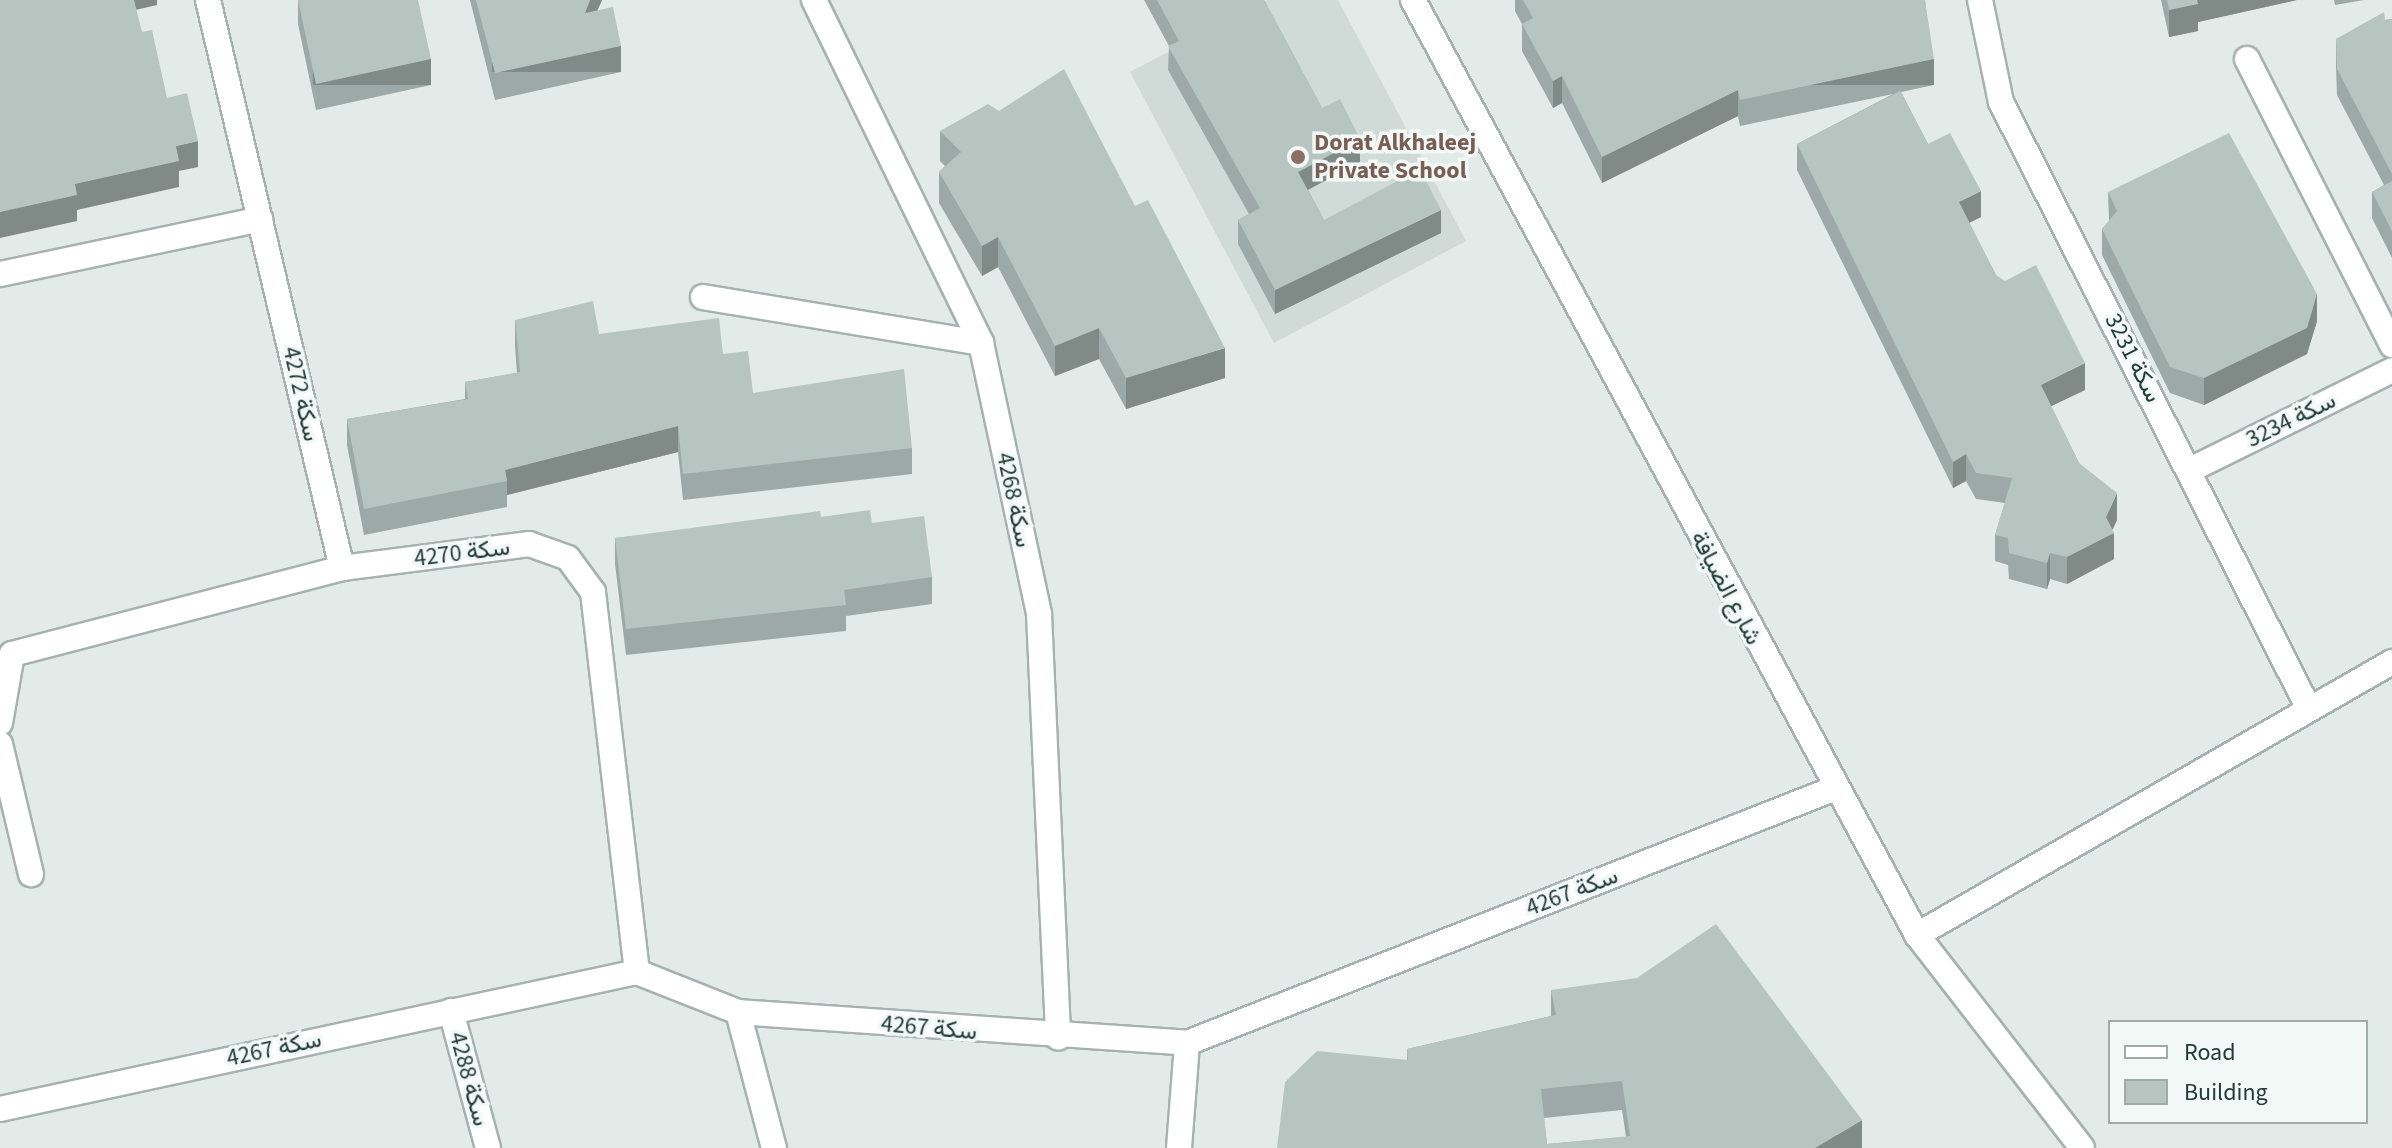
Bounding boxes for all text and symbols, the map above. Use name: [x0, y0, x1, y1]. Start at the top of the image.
place label: Dorat Alkhaleej Private School: [1314, 129, 1476, 185]
marker: Dorat Alkhaleej Private School: [1289, 148, 1307, 166]
street label: سكة 3231: [2098, 309, 2168, 407]
street label: سكة 4272: [276, 344, 326, 444]
street label: سكة 3234: [2241, 386, 2341, 454]
street label: سكة 4268: [990, 450, 1038, 550]
street label: شارع الضيافة: [1684, 526, 1768, 650]
street label: سكة 4270: [413, 533, 511, 573]
street label: سكة 4267: [1522, 861, 1622, 923]
street label: سكة 4267: [880, 1009, 978, 1047]
legend: [2108, 1020, 2368, 1124]
street label: سكة 4267: [224, 1025, 324, 1073]
street label: سكة 4288: [443, 1029, 495, 1129]
text: Road: [2184, 1035, 2236, 1070]
text: Building: [2184, 1075, 2268, 1110]

